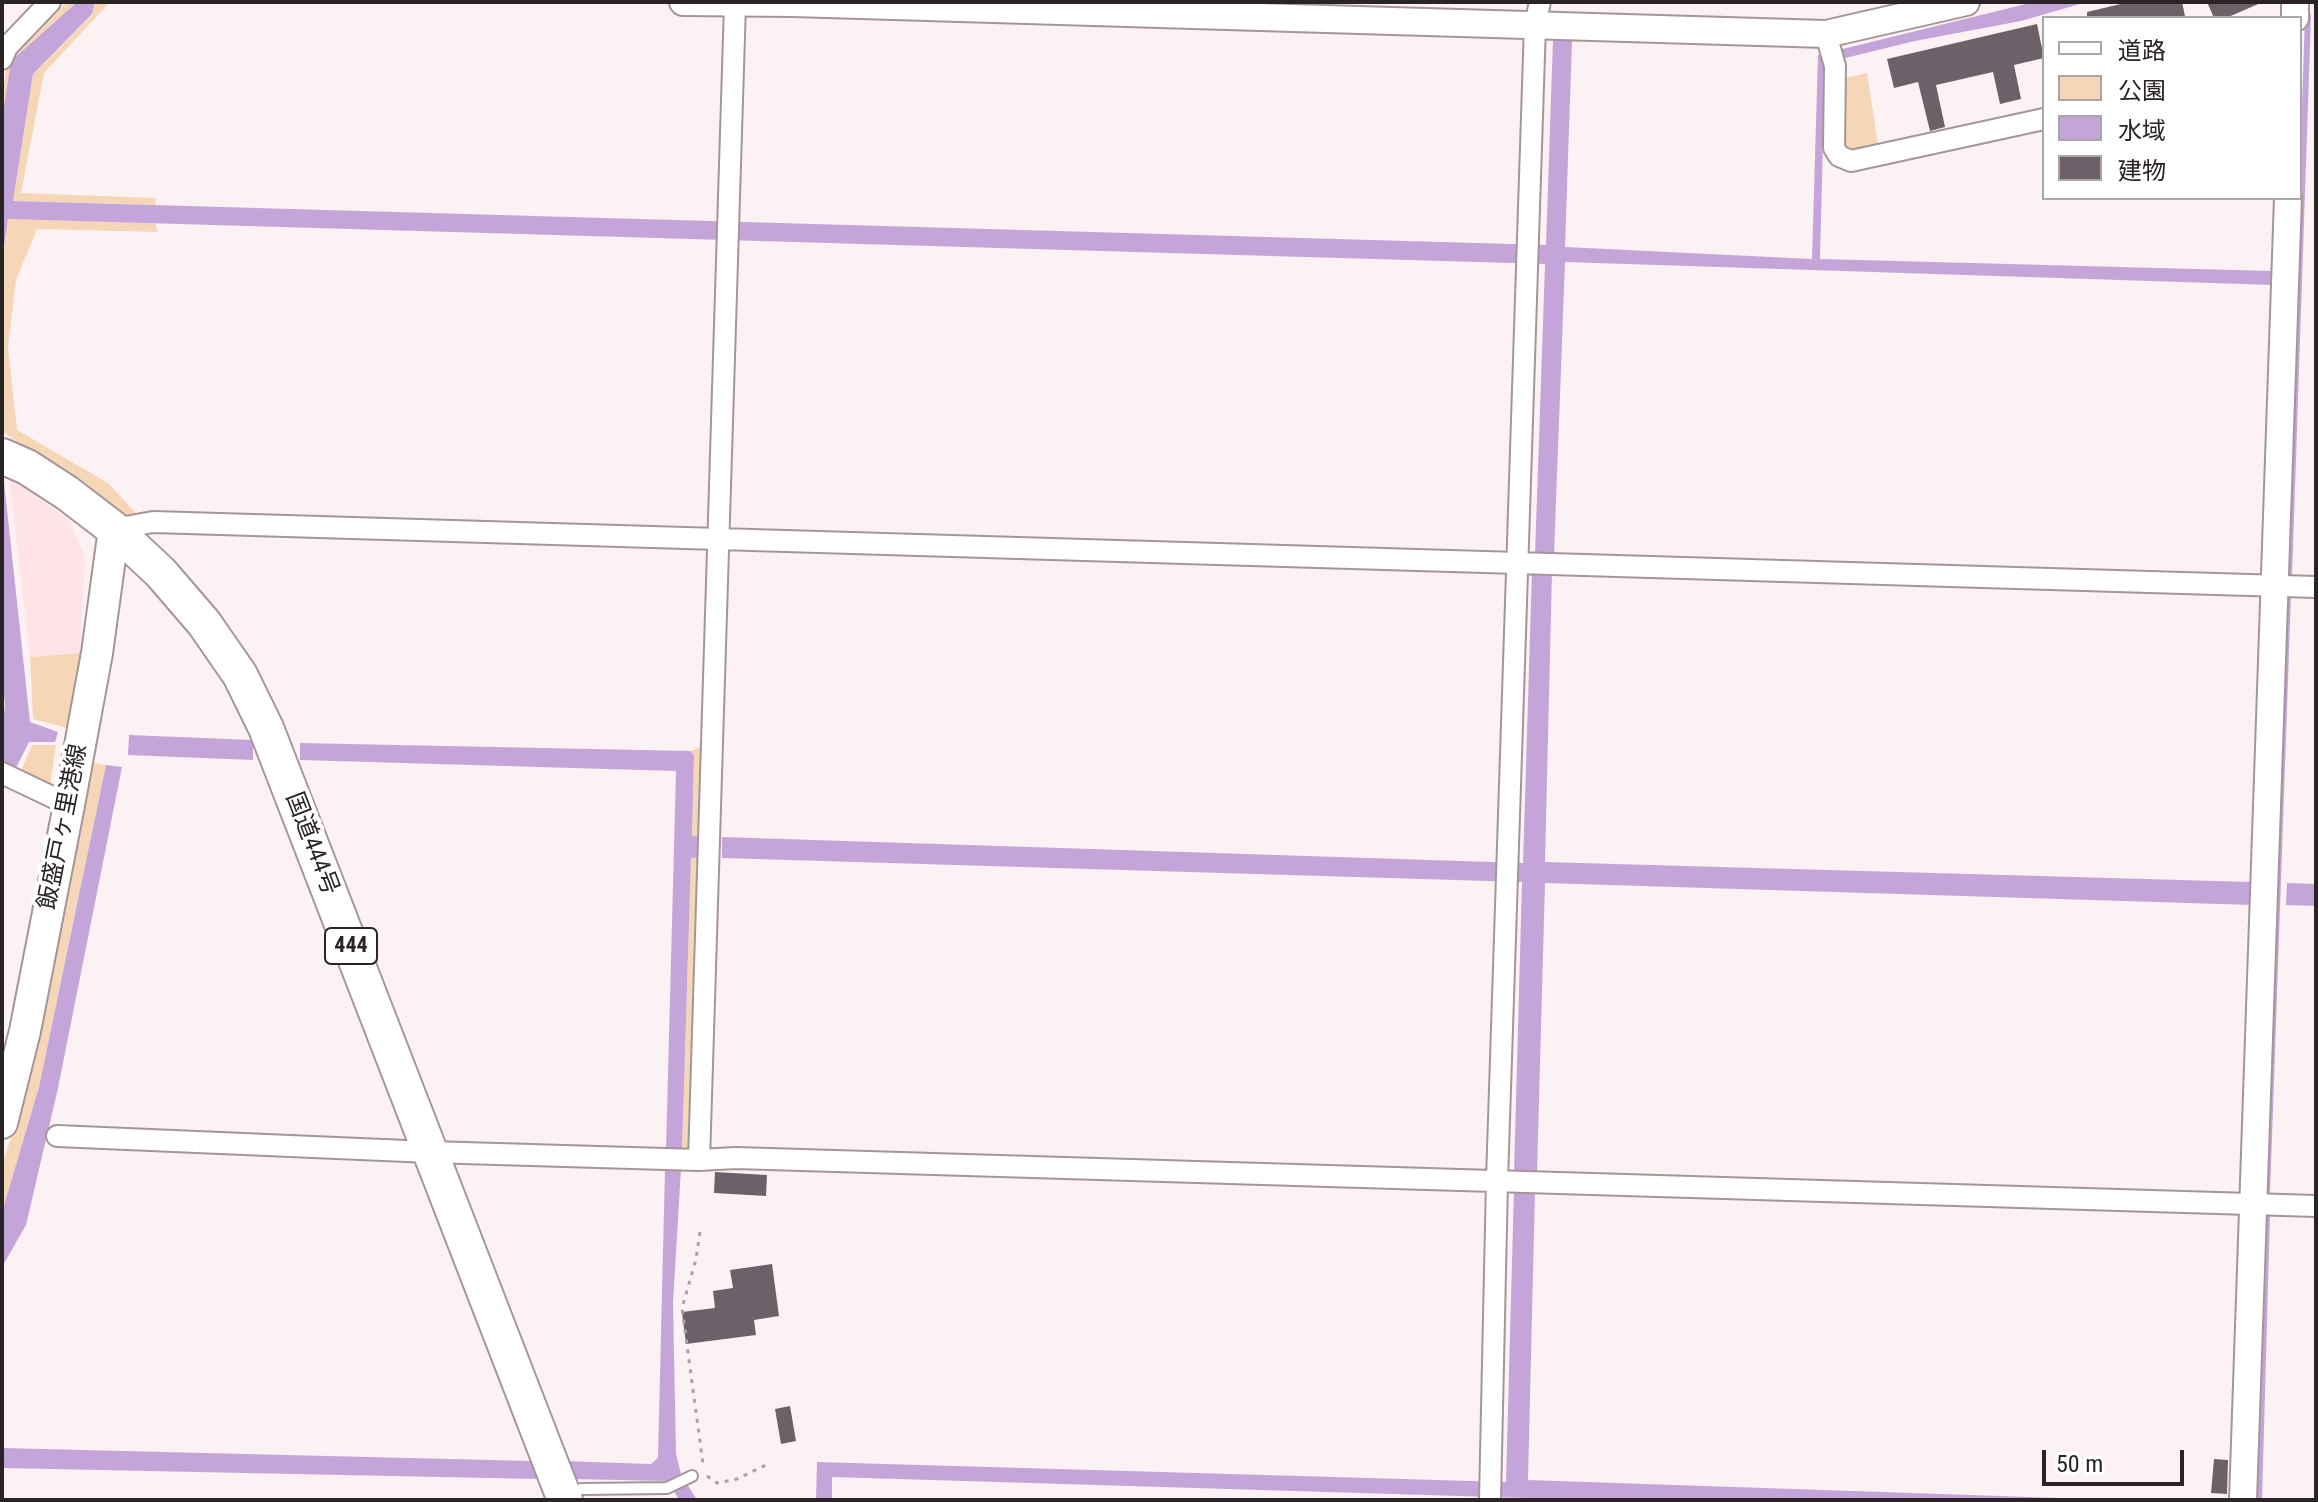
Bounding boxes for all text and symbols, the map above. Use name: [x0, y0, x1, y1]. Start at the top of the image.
legend: [2042, 16, 2302, 200]
text: 道路: [2118, 37, 2166, 65]
text: 公園: [2118, 77, 2166, 105]
text: 水域: [2118, 117, 2166, 145]
text: 建物: [2118, 157, 2166, 185]
street label: 飯盛戸ヶ里港線: [34, 742, 94, 912]
street label: 国道444号: [278, 789, 344, 899]
road number: 444: [325, 928, 377, 964]
scale bar: [2046, 1434, 2188, 1484]
text: 50 m: [2056, 1450, 2103, 1478]

